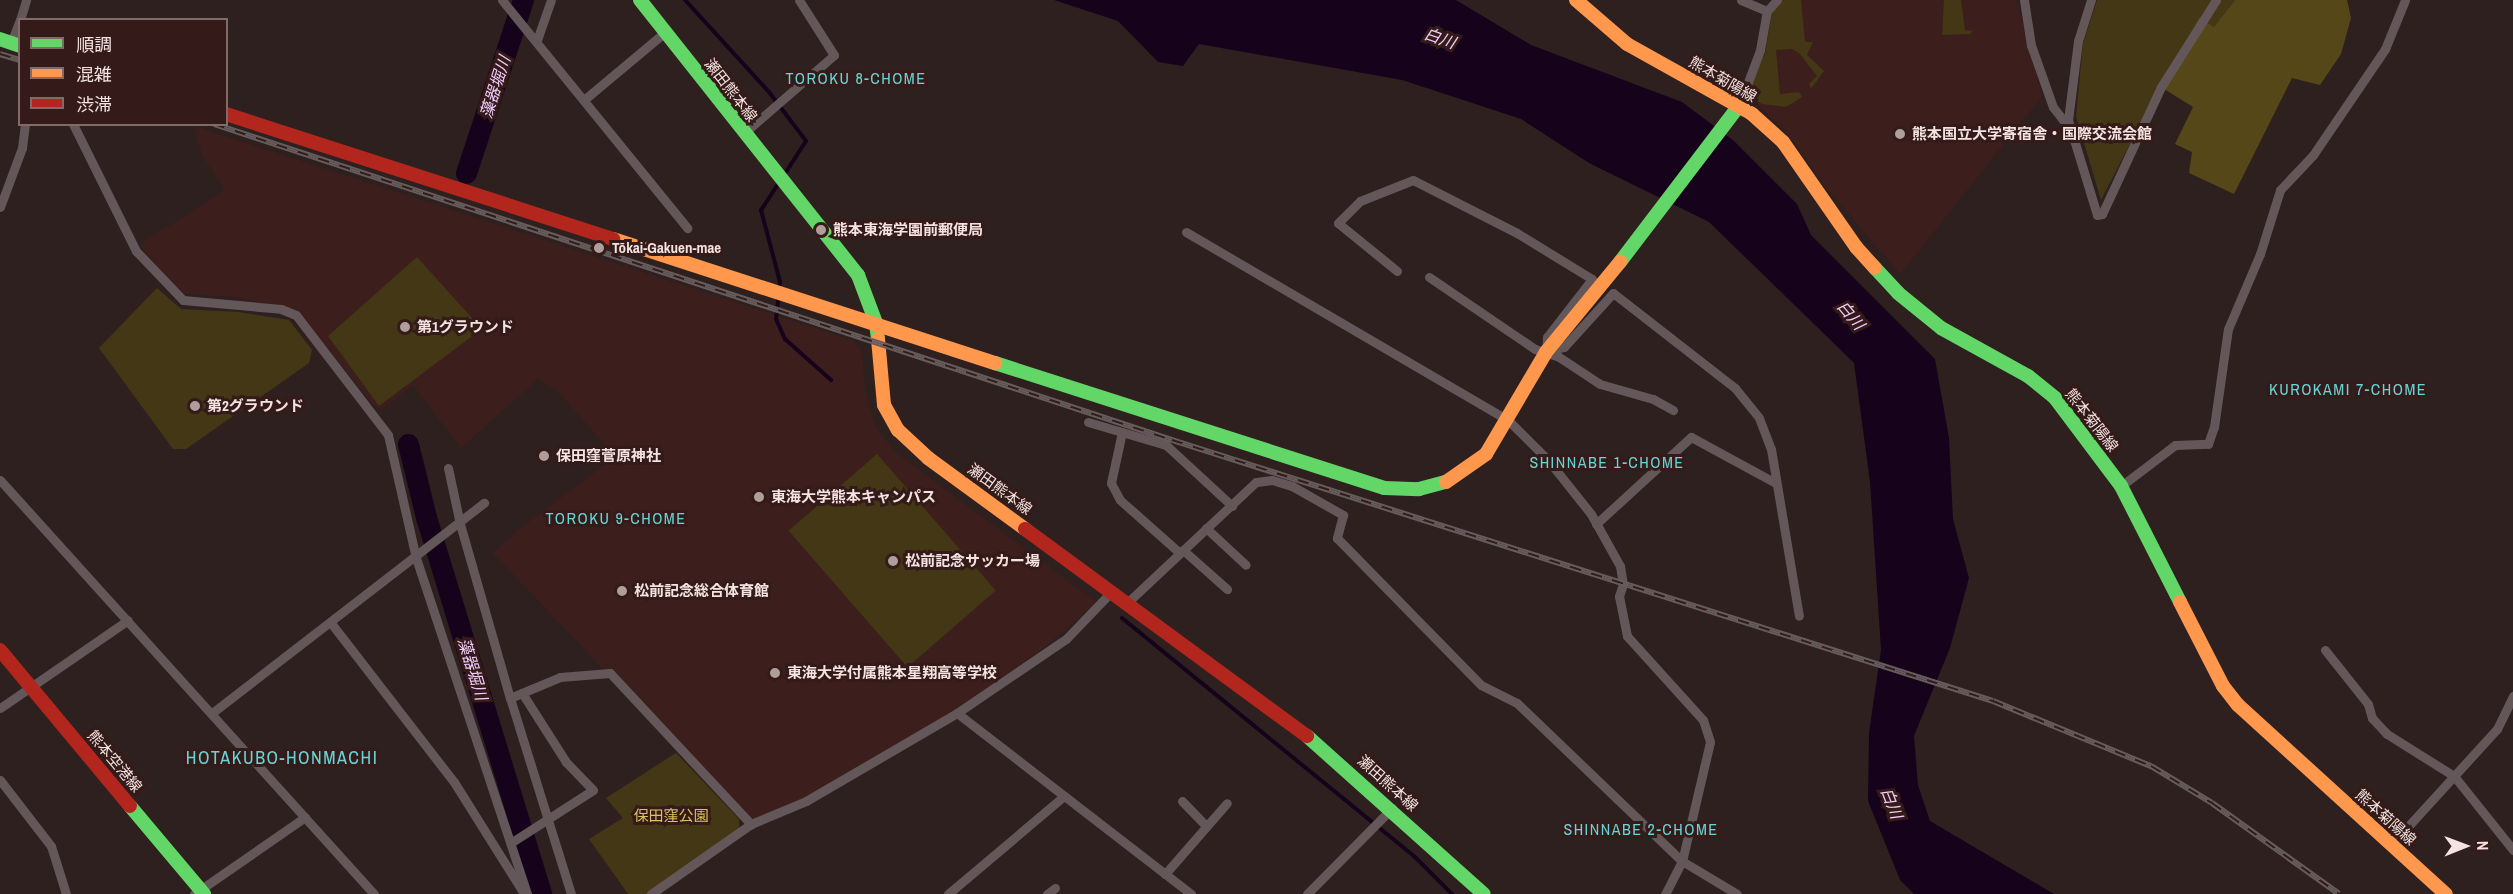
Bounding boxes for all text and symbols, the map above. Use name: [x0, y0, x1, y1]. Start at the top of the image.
legend: [18, 18, 228, 126]
water label: 白川: [1422, 24, 1458, 52]
text: 順調: [76, 32, 112, 57]
street label: 熊本菊陽線: [1686, 52, 1760, 106]
water label: 藻器堀川: [476, 54, 514, 120]
street label: 瀬田熊本線: [701, 55, 761, 125]
text: 混雑: [76, 62, 112, 87]
district label: TOROKU 8-CHOME: [785, 68, 927, 88]
text: 渋滞: [76, 92, 112, 117]
place label: 熊本国立大学寄宿舎・国際交流会館: [1912, 125, 2152, 143]
marker: 熊本国立大学寄宿舎・国際交流会館: [1893, 127, 1907, 141]
place label: 熊本東海学園前郵便局: [833, 221, 983, 239]
marker: 熊本東海学園前郵便局: [814, 223, 828, 237]
marker: Tōkai-Gakuen-mae: [590, 239, 608, 257]
place label: Tōkai-Gakuen-mae: [612, 239, 721, 257]
water label: 白川: [1833, 297, 1869, 333]
place label: 第1グラウンド: [417, 318, 514, 336]
marker: 第1グラウンド: [398, 320, 412, 334]
district label: KUROKAMI 7-CHOME: [2269, 379, 2427, 399]
street label: 熊本菊陽線: [2062, 385, 2122, 455]
place label: 第2グラウンド: [207, 397, 304, 415]
marker: 第2グラウンド: [188, 399, 202, 413]
place label: 保田窪菅原神社: [556, 447, 661, 465]
marker: 保田窪菅原神社: [537, 449, 551, 463]
district label: SHINNABE 1-CHOME: [1529, 452, 1685, 472]
street label: 瀬田熊本線: [964, 460, 1036, 518]
place label: 東海大学熊本キャンパス: [771, 488, 936, 506]
marker: 東海大学熊本キャンパス: [752, 490, 766, 504]
district label: TOROKU 9-CHOME: [545, 508, 687, 528]
place label: 松前記念サッカー場: [905, 552, 1040, 570]
marker: 松前記念サッカー場: [886, 554, 900, 568]
place label: 松前記念総合体育館: [634, 582, 769, 600]
marker: 松前記念総合体育館: [615, 584, 629, 598]
water label: 藻器堀川: [454, 636, 492, 702]
place label: 東海大学付属熊本星翔高等学校: [787, 664, 997, 682]
marker: 東海大学付属熊本星翔高等学校: [768, 666, 782, 680]
street label: 熊本空港線: [84, 726, 146, 796]
district label: HOTAKUBO-HONMACHI: [186, 747, 378, 769]
street label: 瀬田熊本線: [1354, 751, 1422, 815]
water label: 白川: [1877, 785, 1907, 821]
street label: 熊本菊陽線: [2352, 785, 2420, 849]
park label: 保田窪公園: [634, 807, 708, 825]
north arrow: [2435, 816, 2495, 876]
district label: SHINNABE 2-CHOME: [1563, 819, 1719, 839]
text: N: [2472, 841, 2494, 851]

